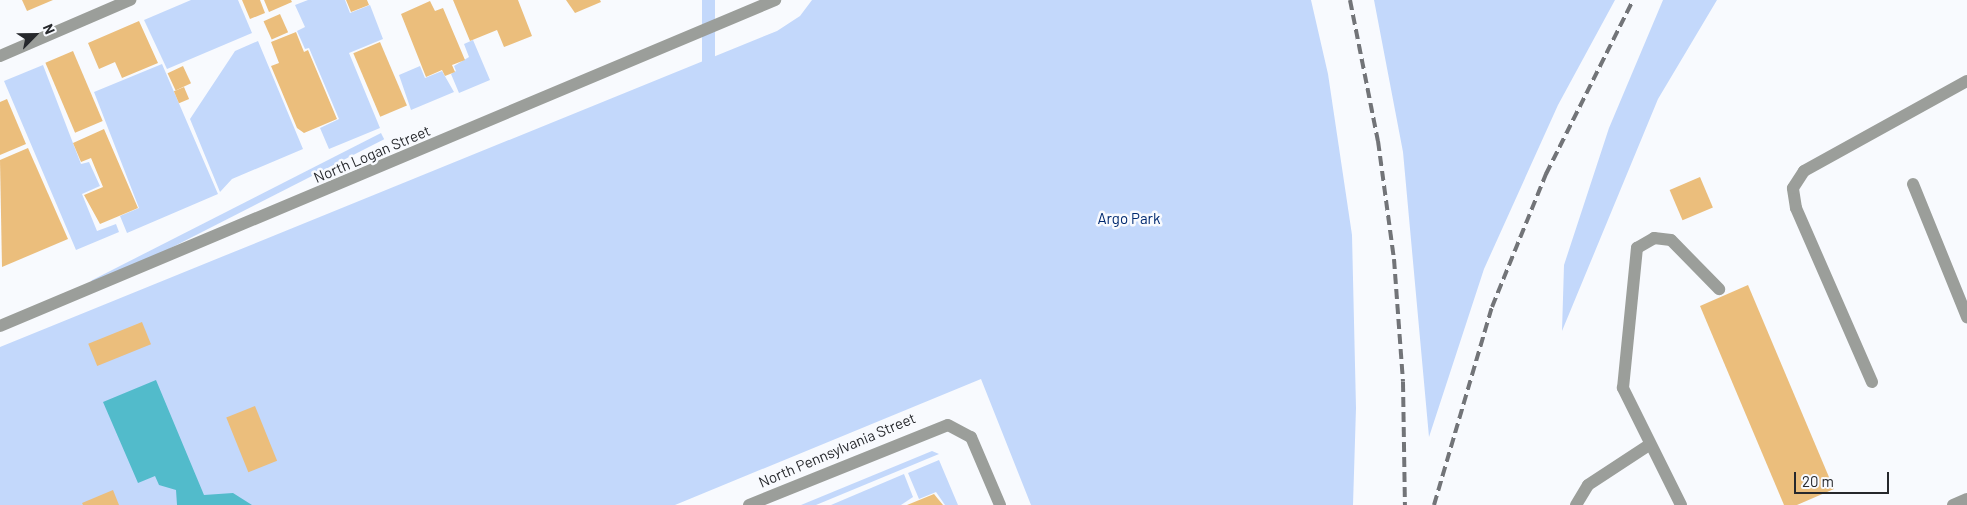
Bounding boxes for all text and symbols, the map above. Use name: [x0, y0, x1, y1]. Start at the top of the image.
north arrow: [10, 10, 60, 60]
text: N: [40, 21, 59, 37]
street label: North Logan Street: [311, 121, 433, 187]
park label: Argo Park: [1097, 210, 1161, 228]
street label: North Pennsylvania Street: [756, 409, 918, 491]
scale bar: [1797, 462, 1892, 494]
text: 20 m: [1802, 472, 1834, 490]

